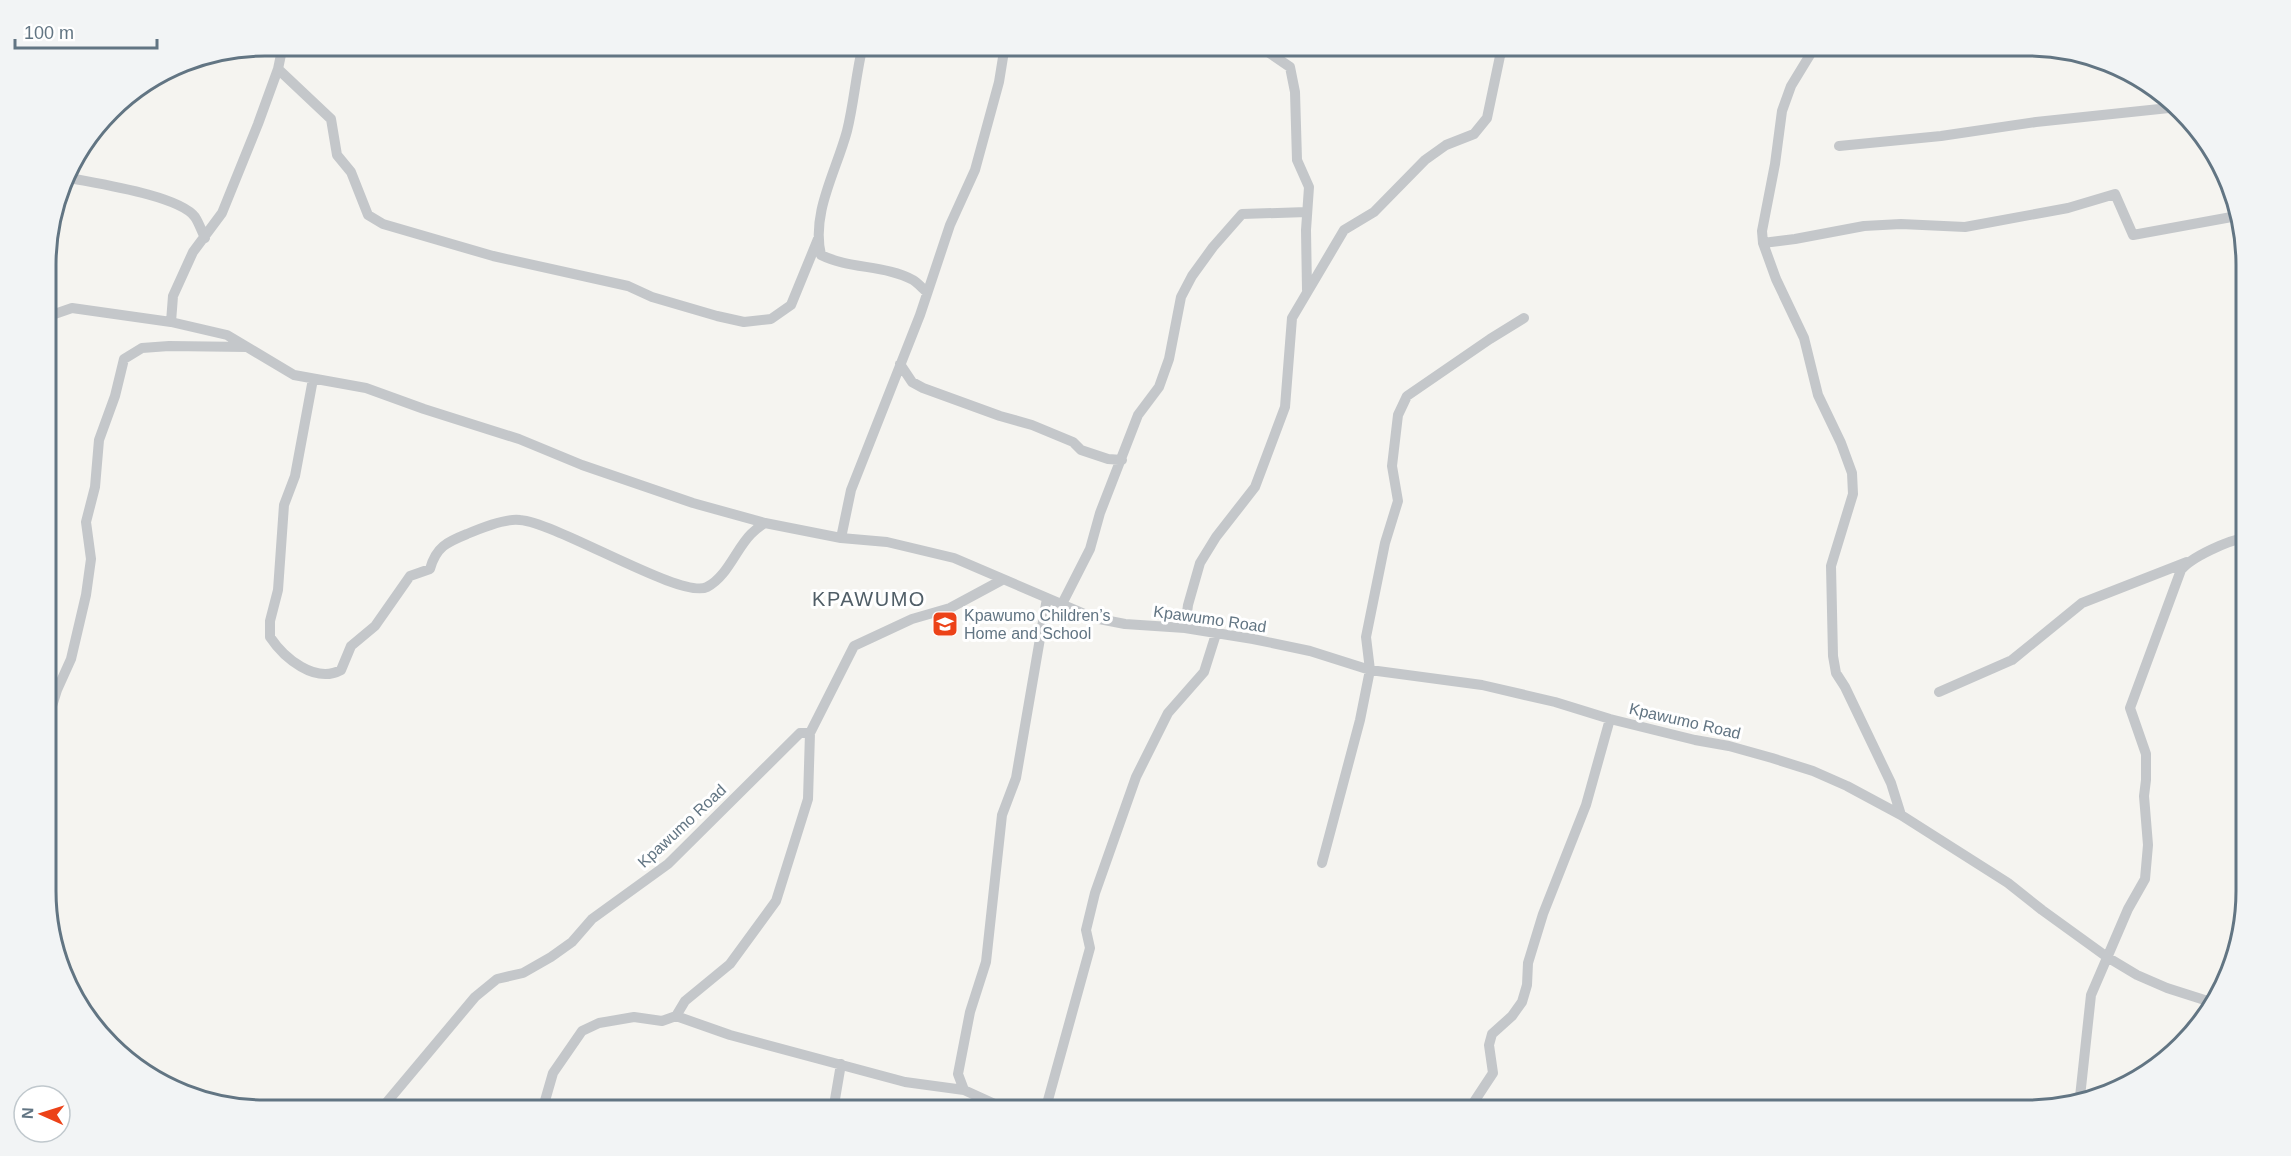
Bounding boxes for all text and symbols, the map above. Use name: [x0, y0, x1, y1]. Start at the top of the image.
scale bar: [15, 12, 158, 50]
text: 100 m: [24, 23, 74, 43]
district label: KPAWUMO: [812, 588, 926, 610]
street label: Kpawumo Road: [1152, 603, 1268, 635]
place label: Kpawumo Children’s Home and School: [964, 607, 1110, 642]
school or university icon: Kpawumo Children’s Home and School: [930, 609, 960, 639]
street label: Kpawumo Road: [1628, 700, 1742, 742]
street label: Kpawumo Road: [635, 781, 729, 871]
north arrow: [12, 1084, 72, 1144]
text: N: [19, 1107, 36, 1119]

